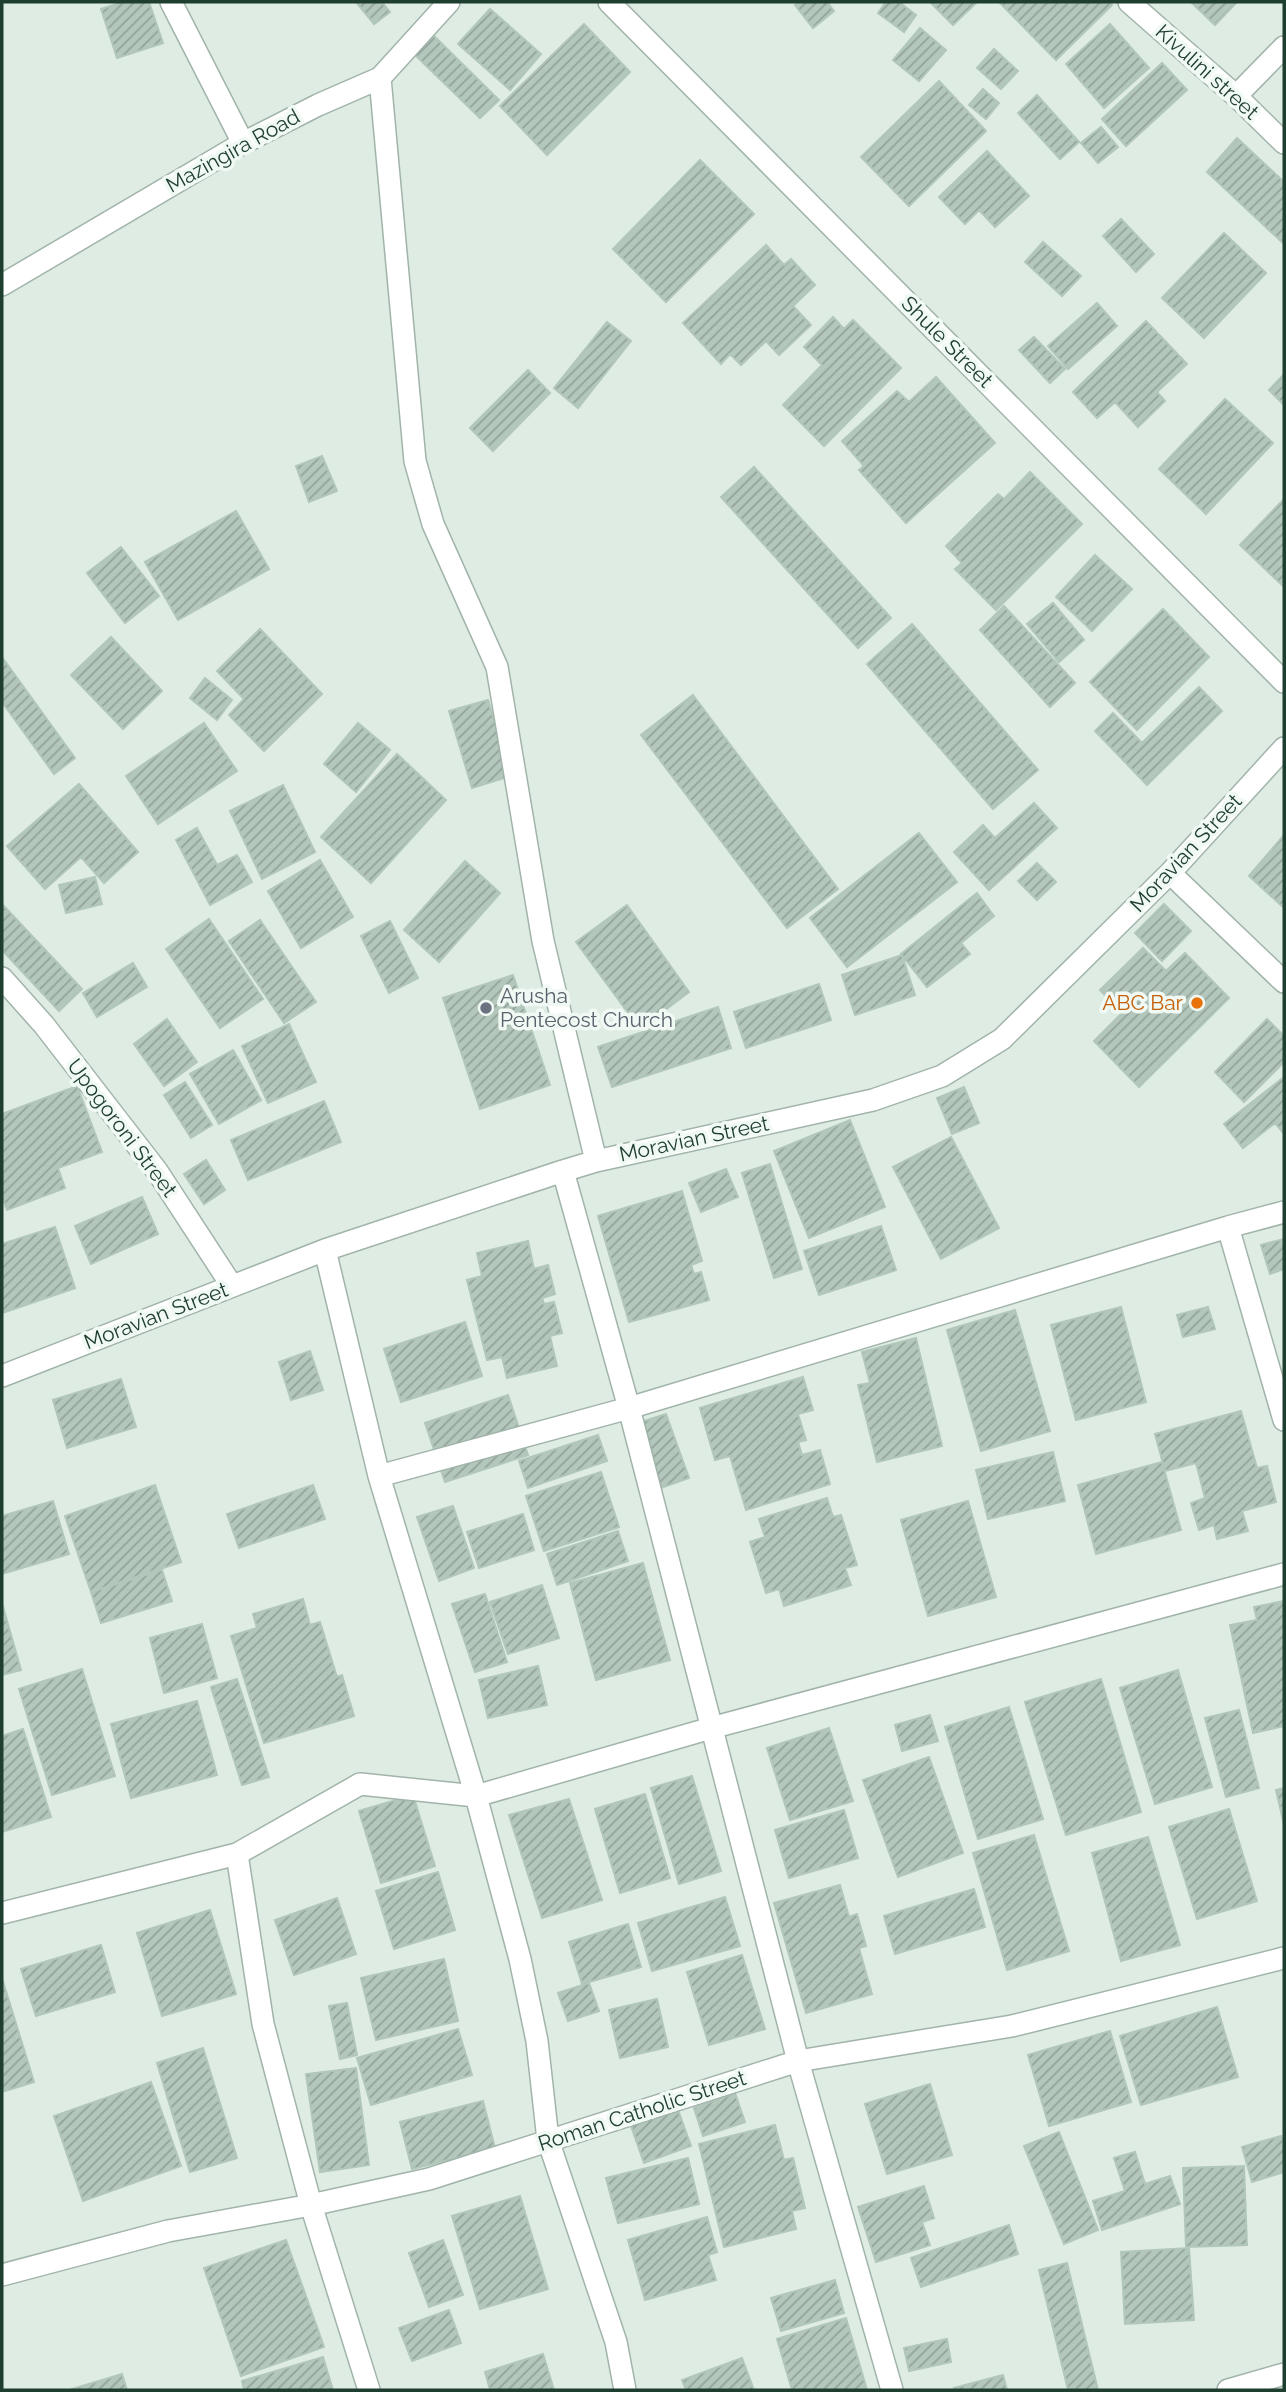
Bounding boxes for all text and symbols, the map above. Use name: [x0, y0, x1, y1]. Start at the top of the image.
street label: Kivulini street: [1151, 19, 1264, 124]
street label: Mazingira Road: [162, 104, 304, 198]
street label: Shule Street: [896, 291, 998, 393]
street label: Moravian Street: [1125, 788, 1247, 917]
place label: Arusha Pentecost Church: [500, 983, 673, 1032]
place label: ABC Bar: [1102, 990, 1184, 1015]
marker: ABC Bar: [1189, 995, 1205, 1011]
marker: Arusha Pentecost Church: [478, 1000, 494, 1016]
street label: Upogoroni Street: [62, 1054, 183, 1202]
street label: Moravian Street: [617, 1110, 771, 1167]
street label: Moravian Street: [80, 1277, 231, 1354]
street label: Roman Catholic Street: [535, 2065, 749, 2156]

